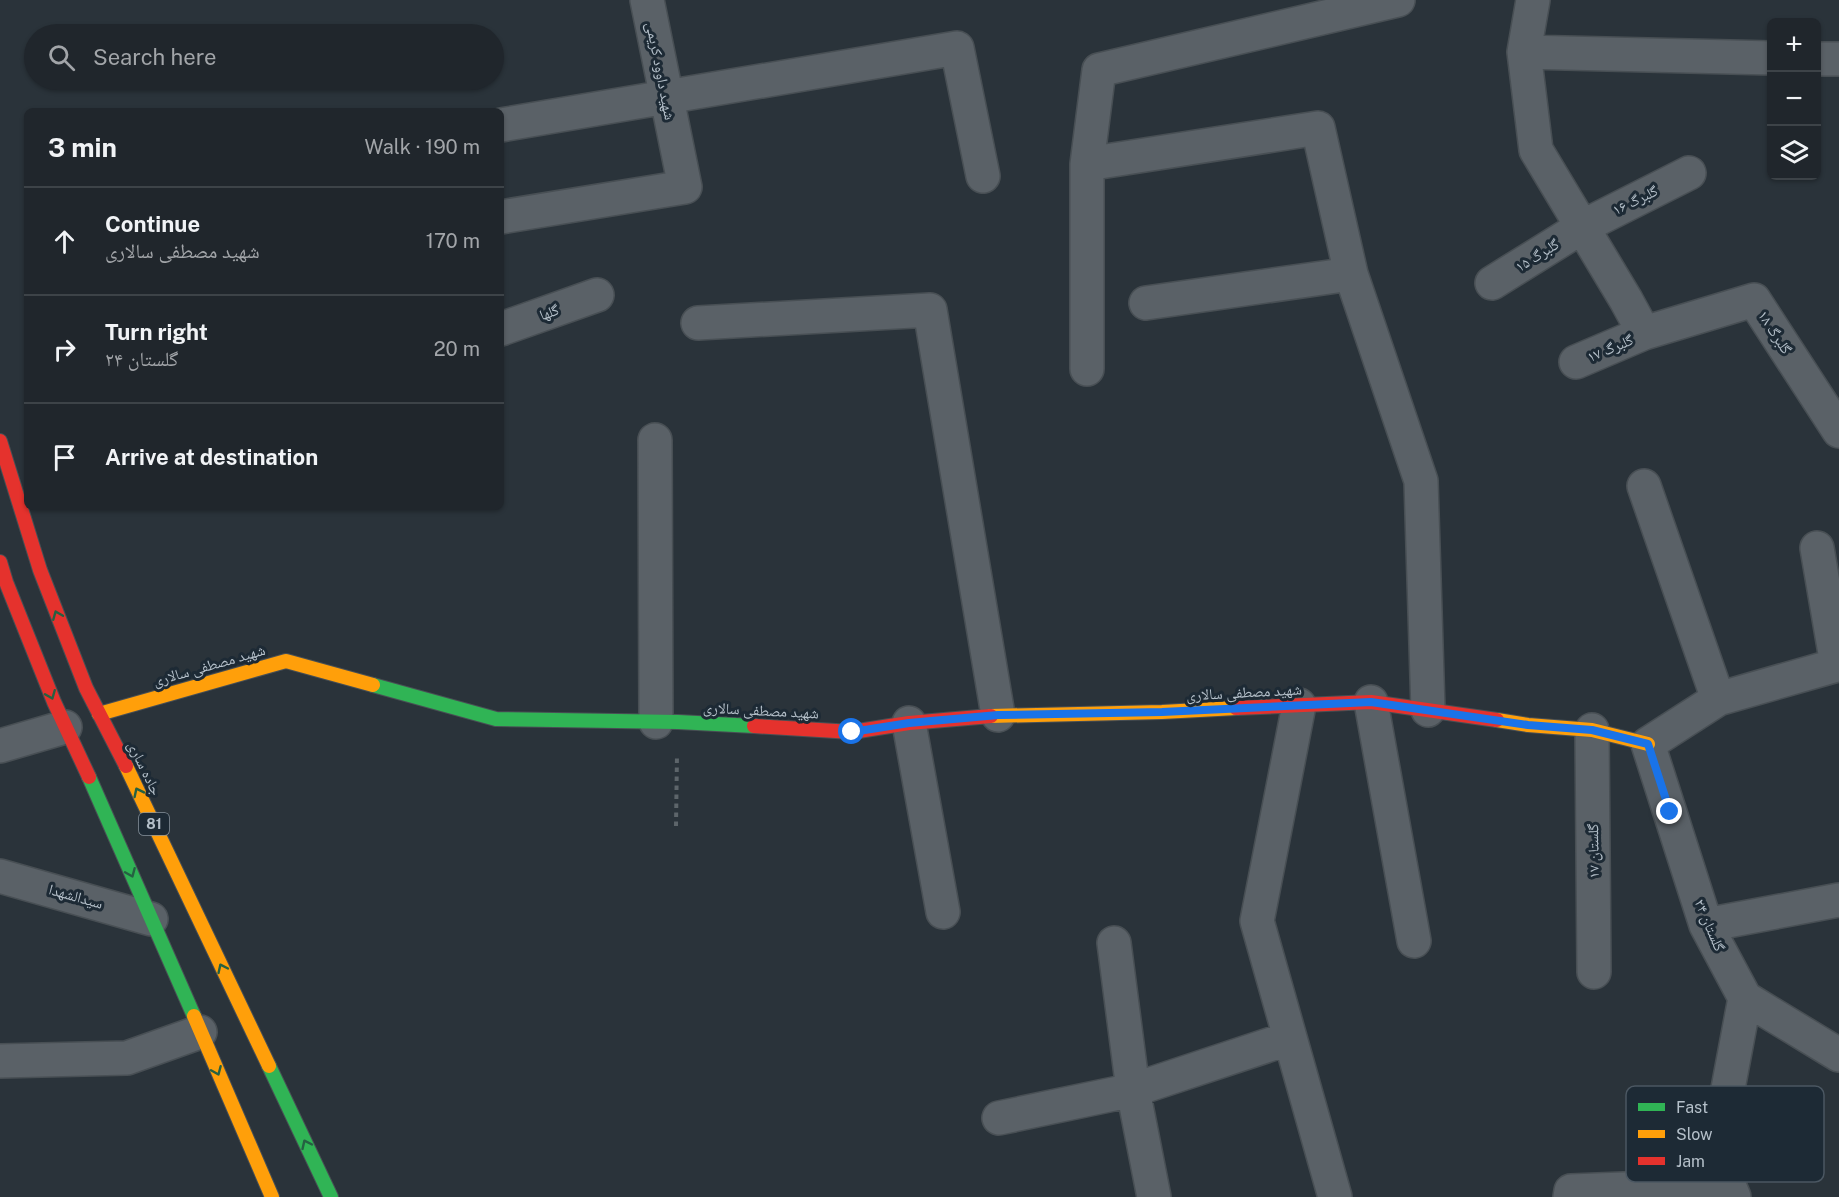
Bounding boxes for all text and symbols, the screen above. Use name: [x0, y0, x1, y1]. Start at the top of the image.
map controls: [1767, 18, 1821, 180]
button: +: [1767, 18, 1821, 72]
street label: شهید داوود کریمی: [641, 21, 679, 122]
search box: [24, 24, 504, 90]
icon: search: [45, 41, 78, 74]
text: Search here: [93, 44, 217, 70]
button: −: [1767, 72, 1821, 126]
button: layers: [1767, 126, 1821, 180]
text: 3 min: [48, 132, 117, 163]
text: Walk · 190 m: [364, 135, 480, 159]
street label: گلبرگ ۱۶: [1610, 182, 1661, 219]
text: Continue: [105, 211, 200, 237]
icon: ahead: [48, 225, 81, 258]
text: 170 m: [426, 229, 480, 253]
street label: گلبرگ ۱۵: [1512, 235, 1563, 276]
text: شهید مصطفی سالاری: [105, 239, 260, 263]
street label: گلها: [537, 301, 562, 324]
street label: گلبرگ ۱۸: [1754, 307, 1795, 358]
text: Turn right: [105, 319, 208, 345]
street label: گلبرگ ۱۷: [1584, 331, 1636, 366]
icon: right: [48, 333, 81, 366]
text: 20 m: [434, 337, 480, 361]
text: گلستان ۲۴: [105, 347, 178, 371]
icon: arrive: [48, 441, 81, 474]
text: Arrive at destination: [105, 444, 318, 470]
one-way arrow: [52, 610, 65, 620]
street label: شهید مصطفی سالاری: [151, 641, 268, 691]
street label: شهید مصطفی سالاری: [1186, 680, 1303, 706]
one-way arrow: [44, 689, 56, 700]
street label: شهید مصطفی سالاری: [703, 698, 819, 724]
route start: [838, 718, 864, 744]
street label: جاده ساری: [123, 738, 166, 799]
one-way arrow: [134, 787, 146, 798]
route end: [1656, 798, 1682, 824]
road number: 81: [139, 813, 169, 835]
street label: گلستان ۱۷: [1584, 823, 1604, 879]
one-way arrow: [124, 867, 136, 878]
street label: سیدالشهدا: [47, 880, 105, 913]
street label: گلستان ۲۴: [1690, 896, 1729, 955]
one-way arrow: [218, 963, 230, 974]
one-way arrow: [210, 1065, 222, 1076]
legend: [1626, 1086, 1824, 1182]
text: Fast: [1676, 1098, 1708, 1117]
text: Slow: [1676, 1125, 1713, 1144]
one-way arrow: [301, 1140, 313, 1151]
text: Jam: [1676, 1152, 1705, 1171]

